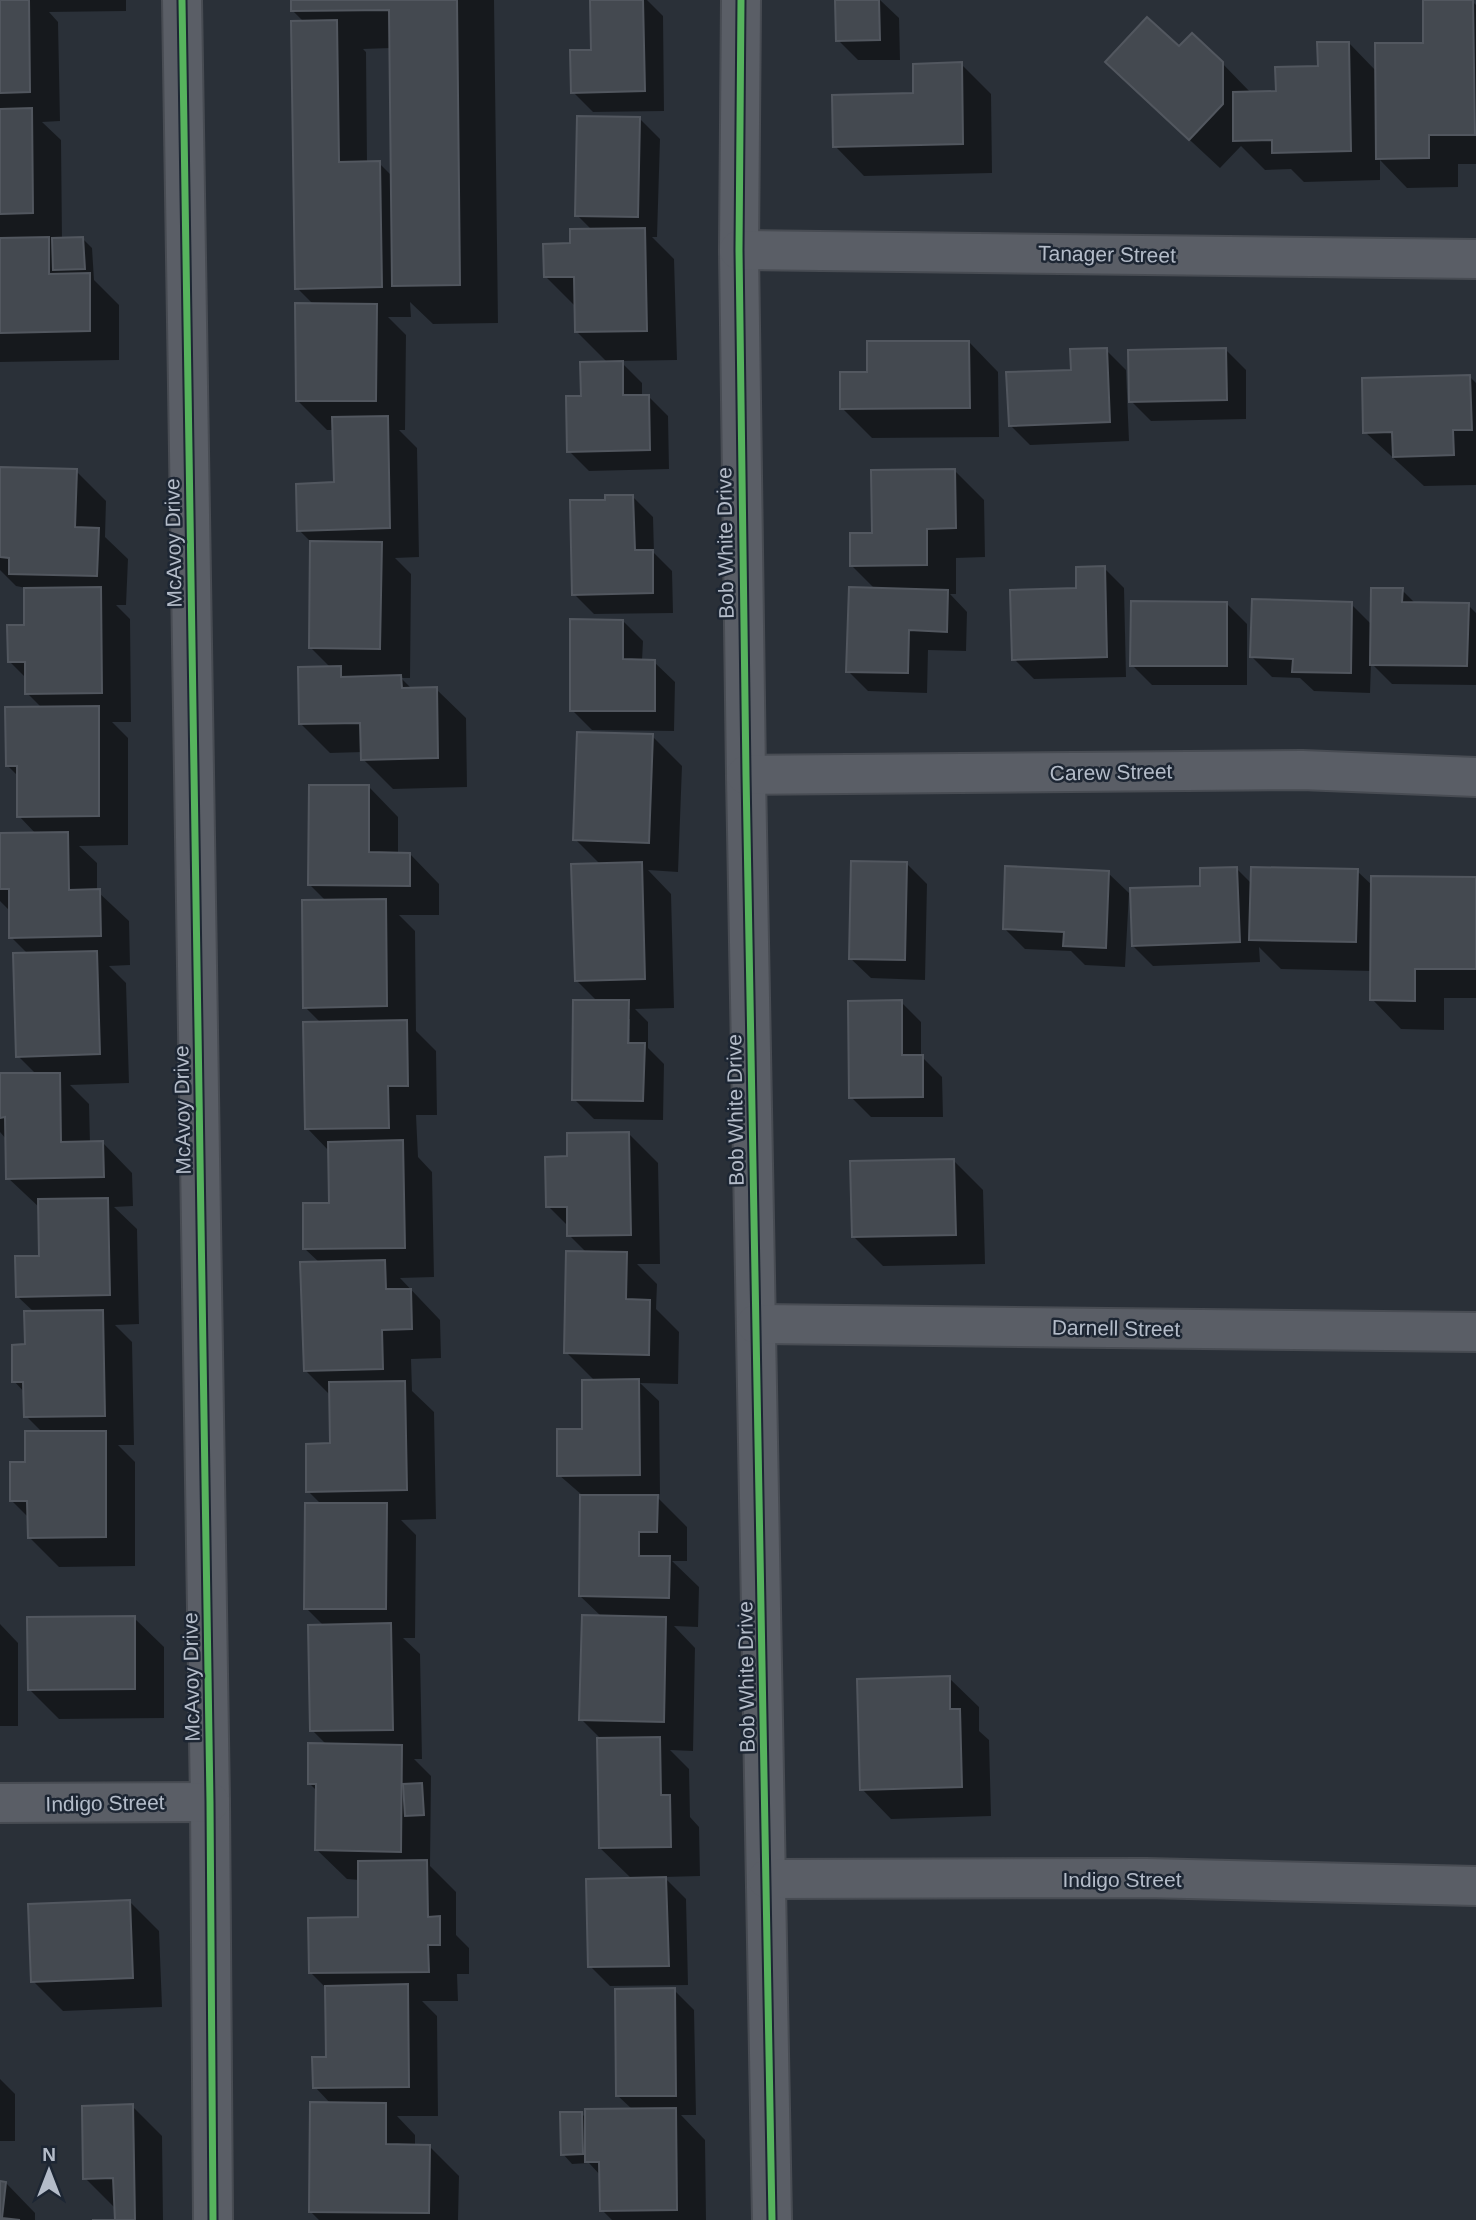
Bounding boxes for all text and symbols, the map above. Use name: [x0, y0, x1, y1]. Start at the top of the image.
street label: Tanager Street: [1038, 241, 1176, 267]
street label: Bob White Drive: [712, 467, 738, 619]
street label: McAvoy Drive: [160, 478, 186, 608]
street label: Carew Street: [1050, 759, 1173, 785]
street label: Bob White Drive: [722, 1034, 748, 1186]
street label: McAvoy Drive: [169, 1045, 195, 1175]
street label: Darnell Street: [1052, 1315, 1181, 1341]
street label: Bob White Drive: [733, 1601, 759, 1753]
street label: McAvoy Drive: [178, 1612, 204, 1742]
street label: Indigo Street: [45, 1790, 165, 1816]
street label: Indigo Street: [1062, 1868, 1182, 1891]
north arrow: [14, 2136, 84, 2206]
text: N: [42, 2144, 56, 2165]

